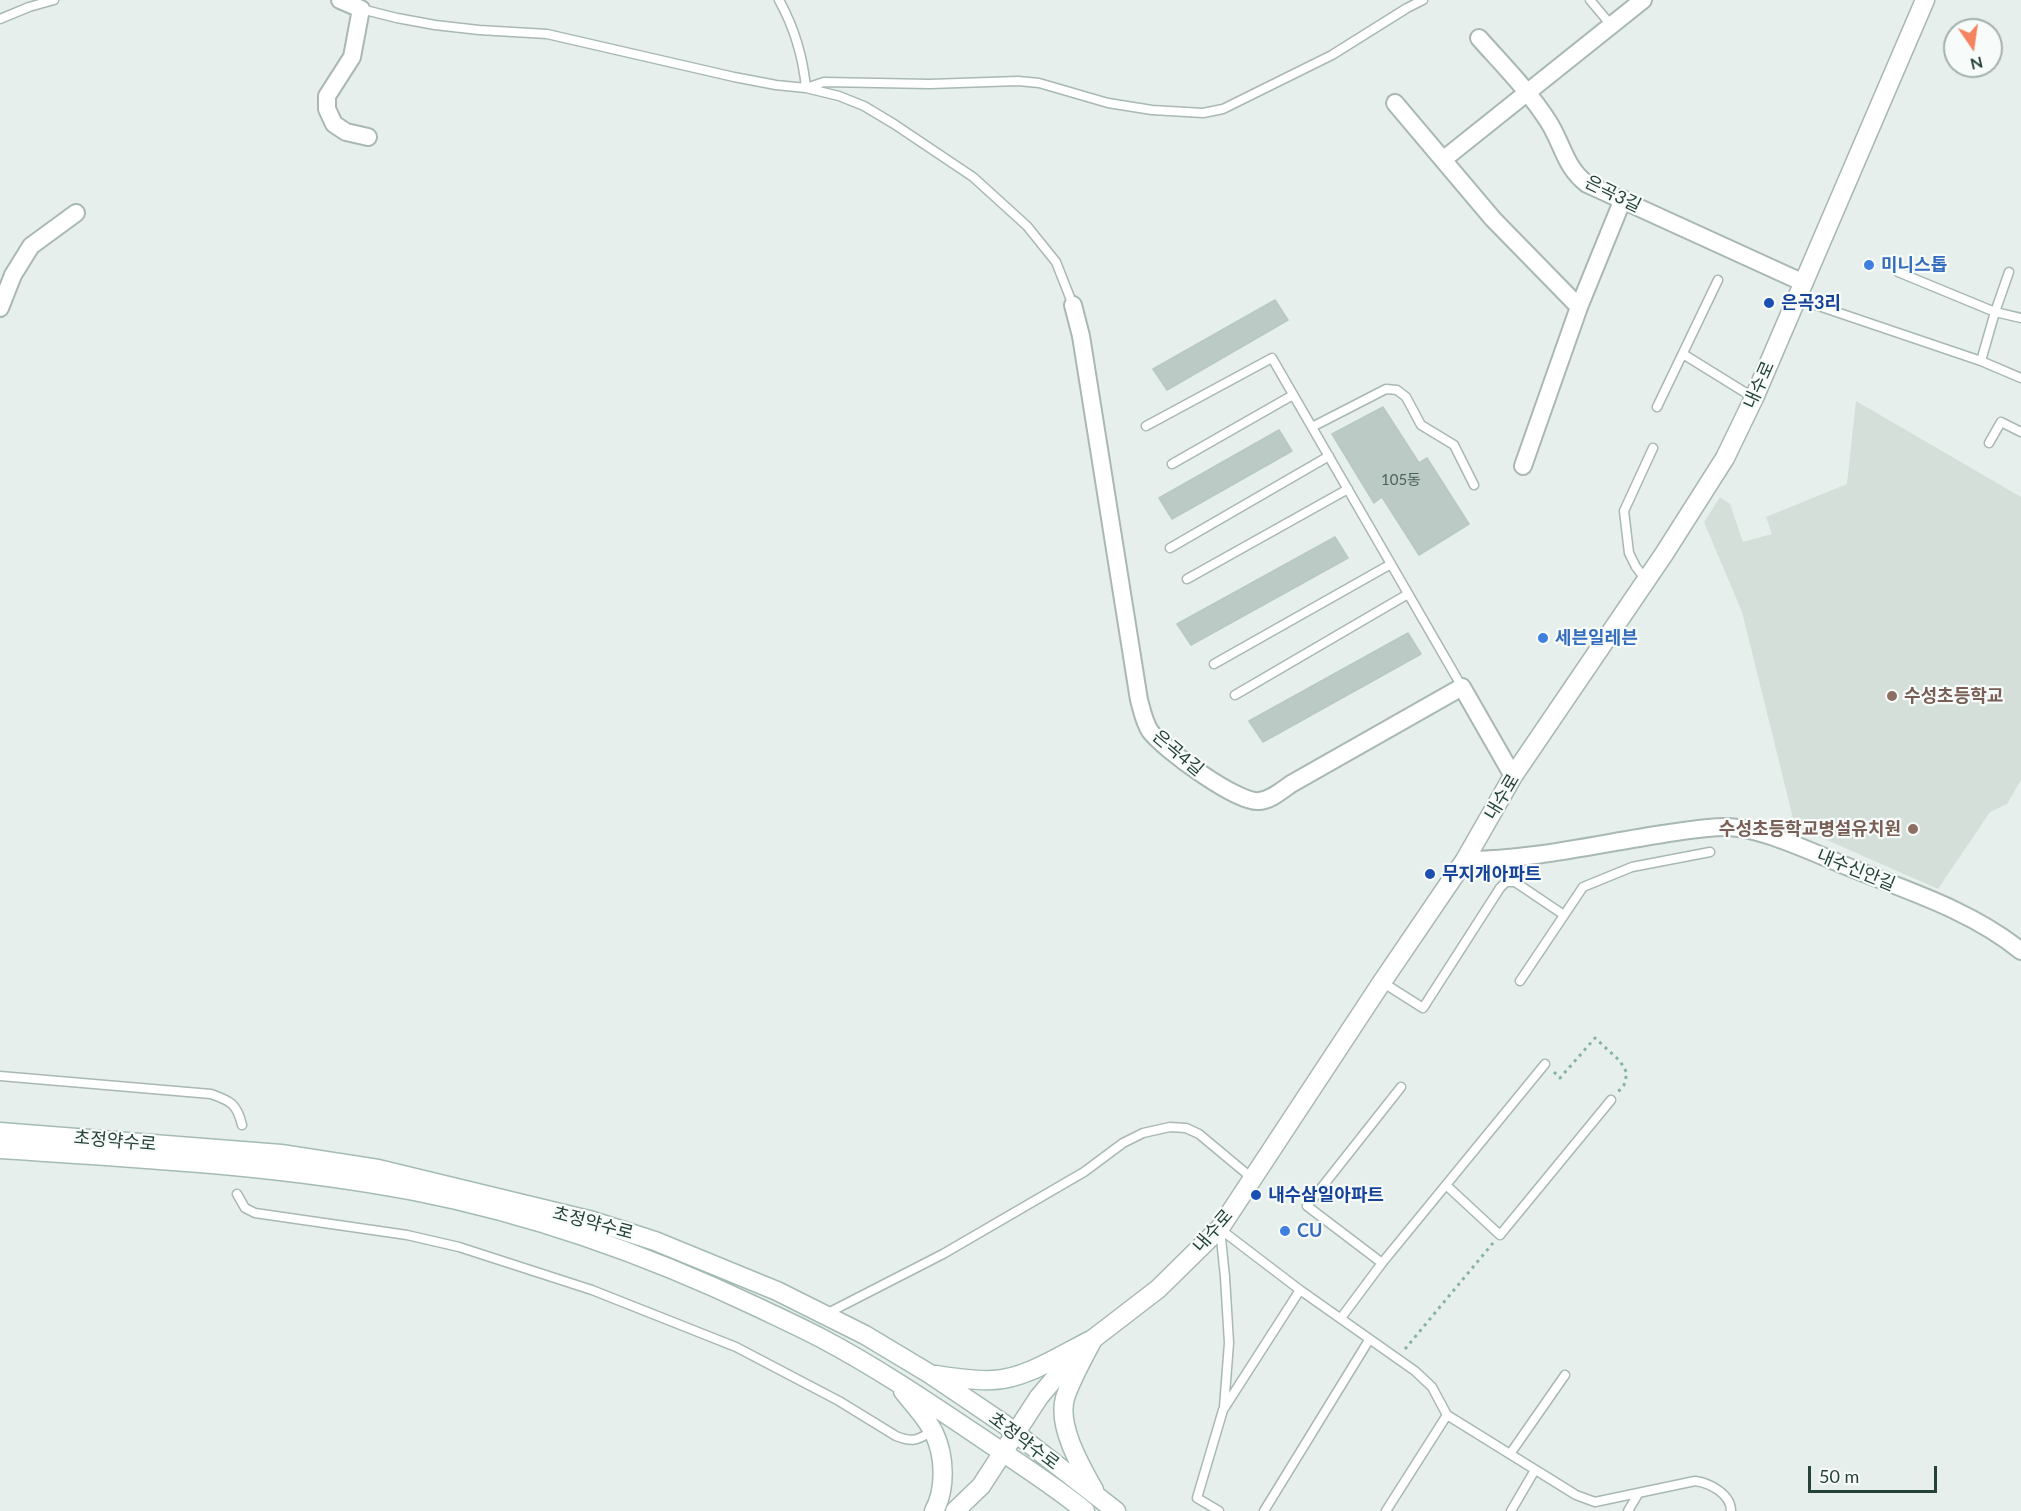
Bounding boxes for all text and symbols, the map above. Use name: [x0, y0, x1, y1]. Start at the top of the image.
north arrow: [1943, 18, 2003, 78]
text: N: [1969, 53, 1985, 75]
street label: 은곡3길: [1581, 171, 1645, 217]
place label: 미니스톱: [1881, 254, 1947, 276]
marker: 미니스톱: [1862, 258, 1876, 272]
place label: 은곡3리: [1781, 292, 1841, 314]
marker: 은곡3리: [1762, 296, 1776, 310]
street label: 내수로: [1739, 358, 1779, 412]
house number: 105동: [1381, 471, 1421, 489]
place label: 세븐일레븐: [1555, 627, 1638, 649]
marker: 세븐일레븐: [1536, 631, 1550, 645]
place label: 수성초등학교: [1904, 685, 2003, 707]
marker: 수성초등학교: [1885, 689, 1899, 703]
street label: 은곡4길: [1148, 725, 1208, 781]
street label: 내수로: [1480, 770, 1524, 824]
place label: 수성초등학교병설유치원: [1719, 818, 1901, 840]
marker: 수성초등학교병설유치원: [1906, 822, 1920, 836]
street label: 내수신안길: [1814, 844, 1898, 896]
place label: 무지개아파트: [1442, 863, 1541, 885]
marker: 무지개아파트: [1423, 867, 1437, 881]
street label: 초정약수로: [73, 1127, 157, 1155]
place label: 내수삼일아파트: [1268, 1184, 1384, 1206]
marker: 내수삼일아파트: [1249, 1188, 1263, 1202]
street label: 초정약수로: [550, 1202, 636, 1244]
street label: 내수로: [1189, 1205, 1237, 1257]
place label: CU: [1297, 1220, 1322, 1242]
marker: CU: [1278, 1224, 1292, 1238]
street label: 초정약수로: [984, 1407, 1064, 1475]
scale bar: [1811, 1454, 1940, 1492]
text: 50 m: [1819, 1465, 1859, 1487]

